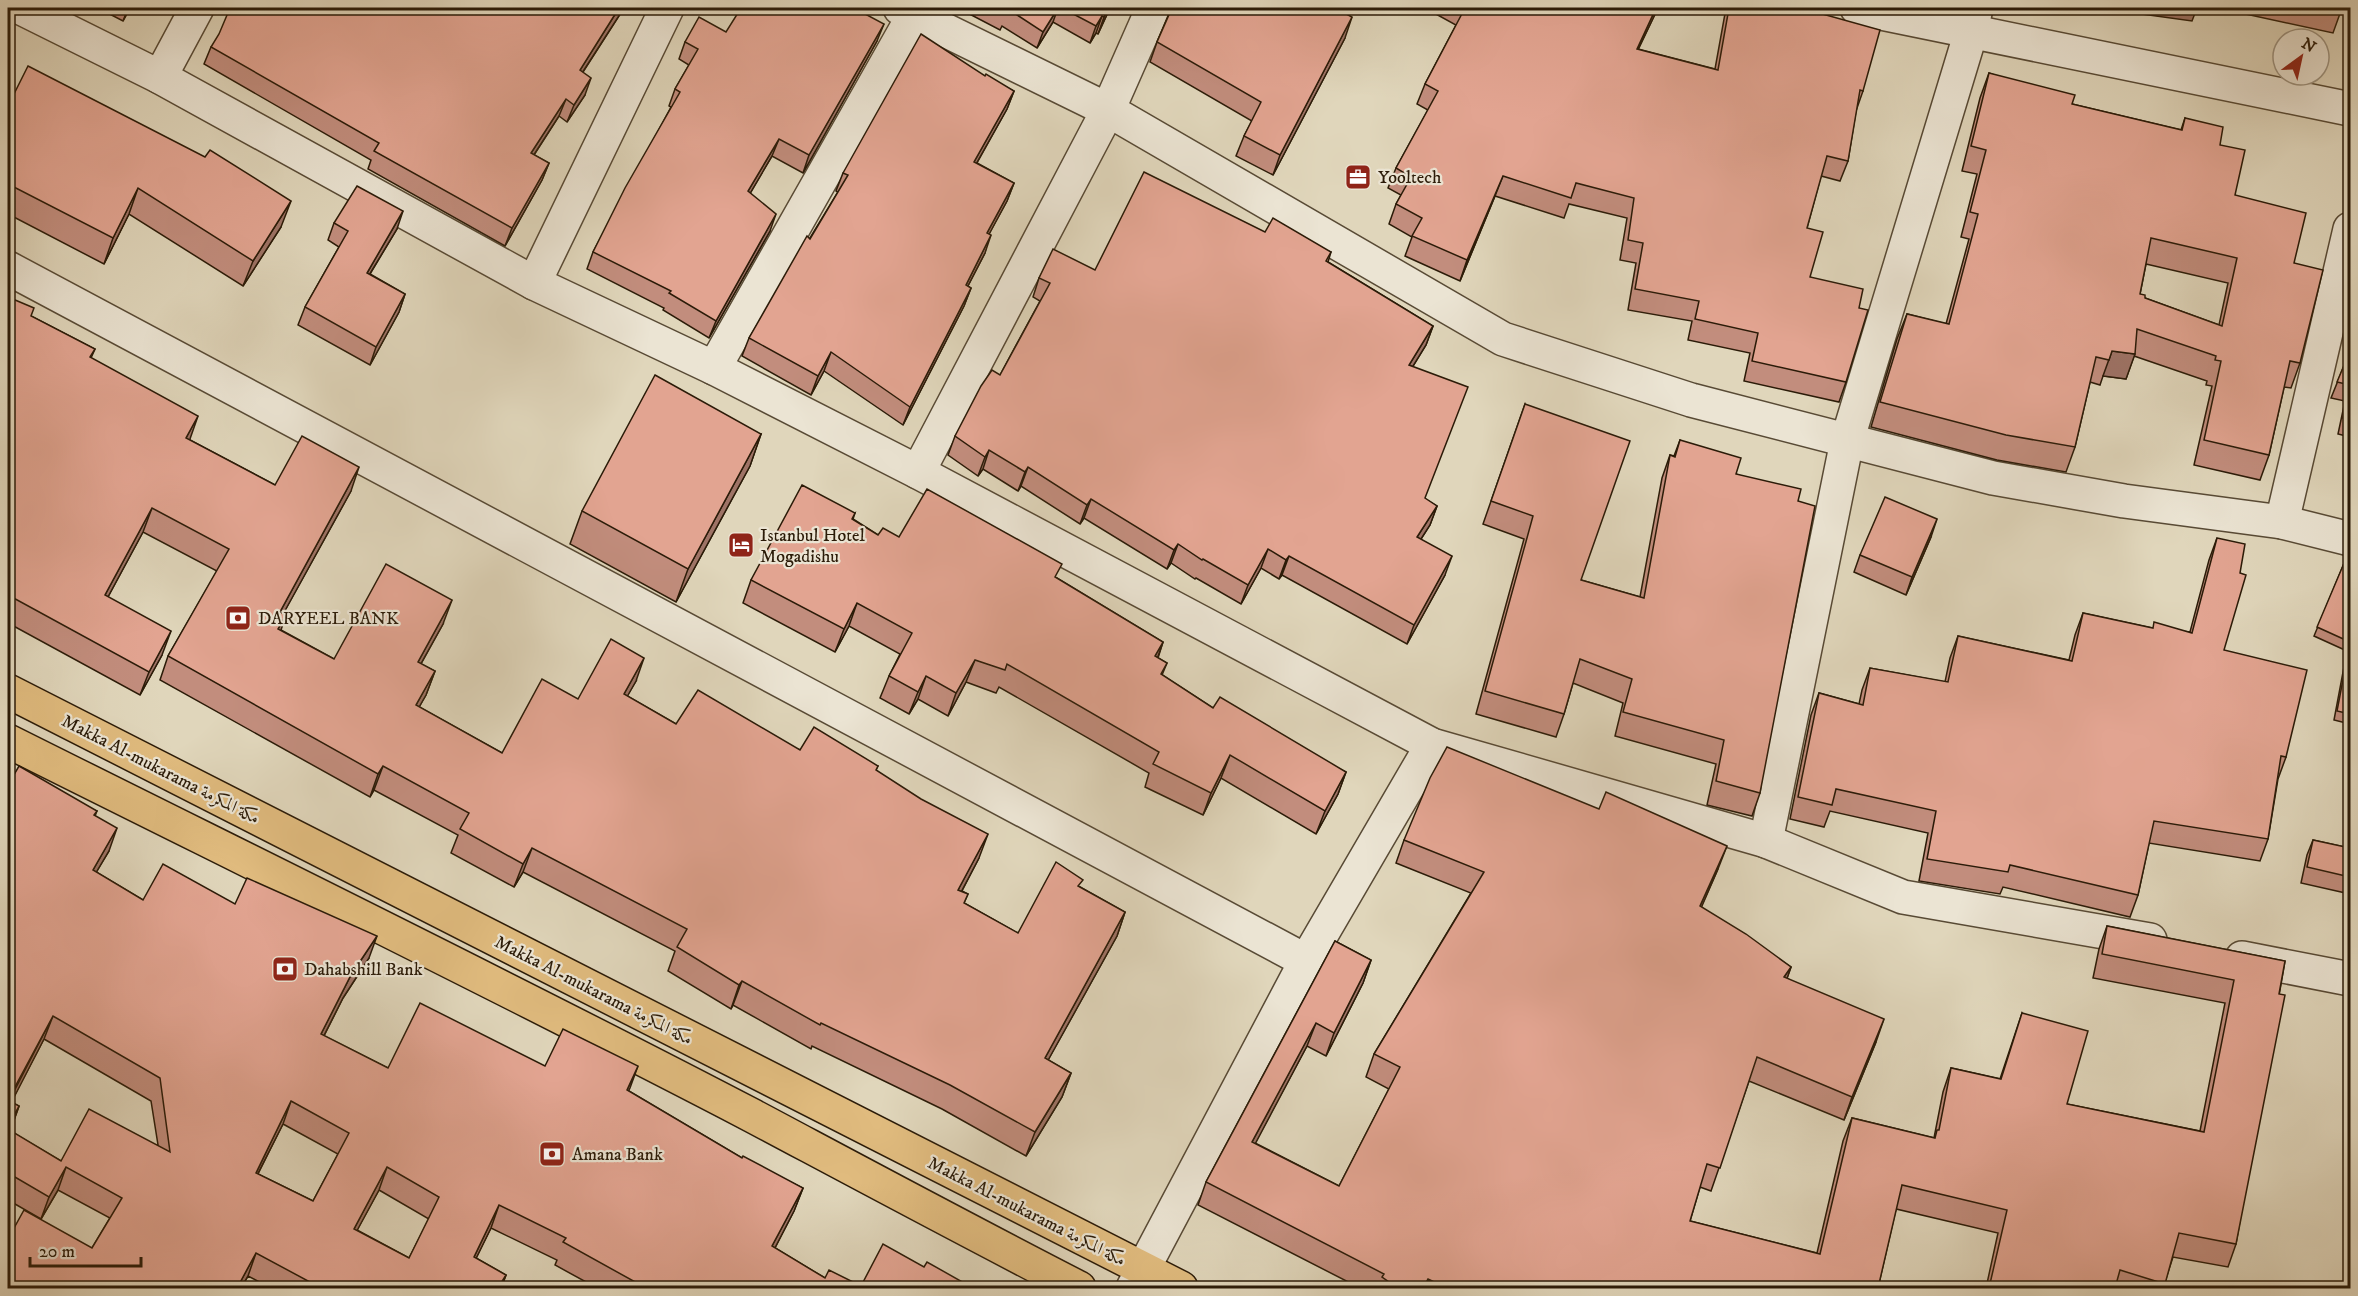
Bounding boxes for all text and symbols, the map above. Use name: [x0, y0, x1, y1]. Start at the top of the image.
north arrow: [2271, 27, 2331, 87]
text: N: [2298, 33, 2320, 57]
office icon: Yooltech: [1343, 162, 1373, 192]
place label: Yooltech: [1378, 167, 1442, 189]
place label: Istanbul Hotel Mogadishu: [760, 525, 865, 568]
hotel icon: Istanbul Hotel Mogadishu: [726, 530, 756, 560]
bank icon: DARYEEL BANK: [223, 603, 253, 633]
place label: DARYEEL BANK: [258, 608, 399, 630]
street label: Makka Al-mukarama مكة المكرمة: [58, 710, 263, 829]
street label: Makka Al-mukarama مكة المكرمة: [491, 931, 696, 1050]
bank icon: Dahabshill Bank: [270, 954, 300, 984]
place label: Dahabshill Bank: [304, 959, 423, 981]
bank icon: Amana Bank: [537, 1139, 567, 1169]
place label: Amana Bank: [572, 1144, 663, 1166]
street label: Makka Al-mukarama مكة المكرمة: [924, 1152, 1129, 1271]
scale bar: [30, 1230, 141, 1268]
text: 20 m: [39, 1241, 75, 1263]

